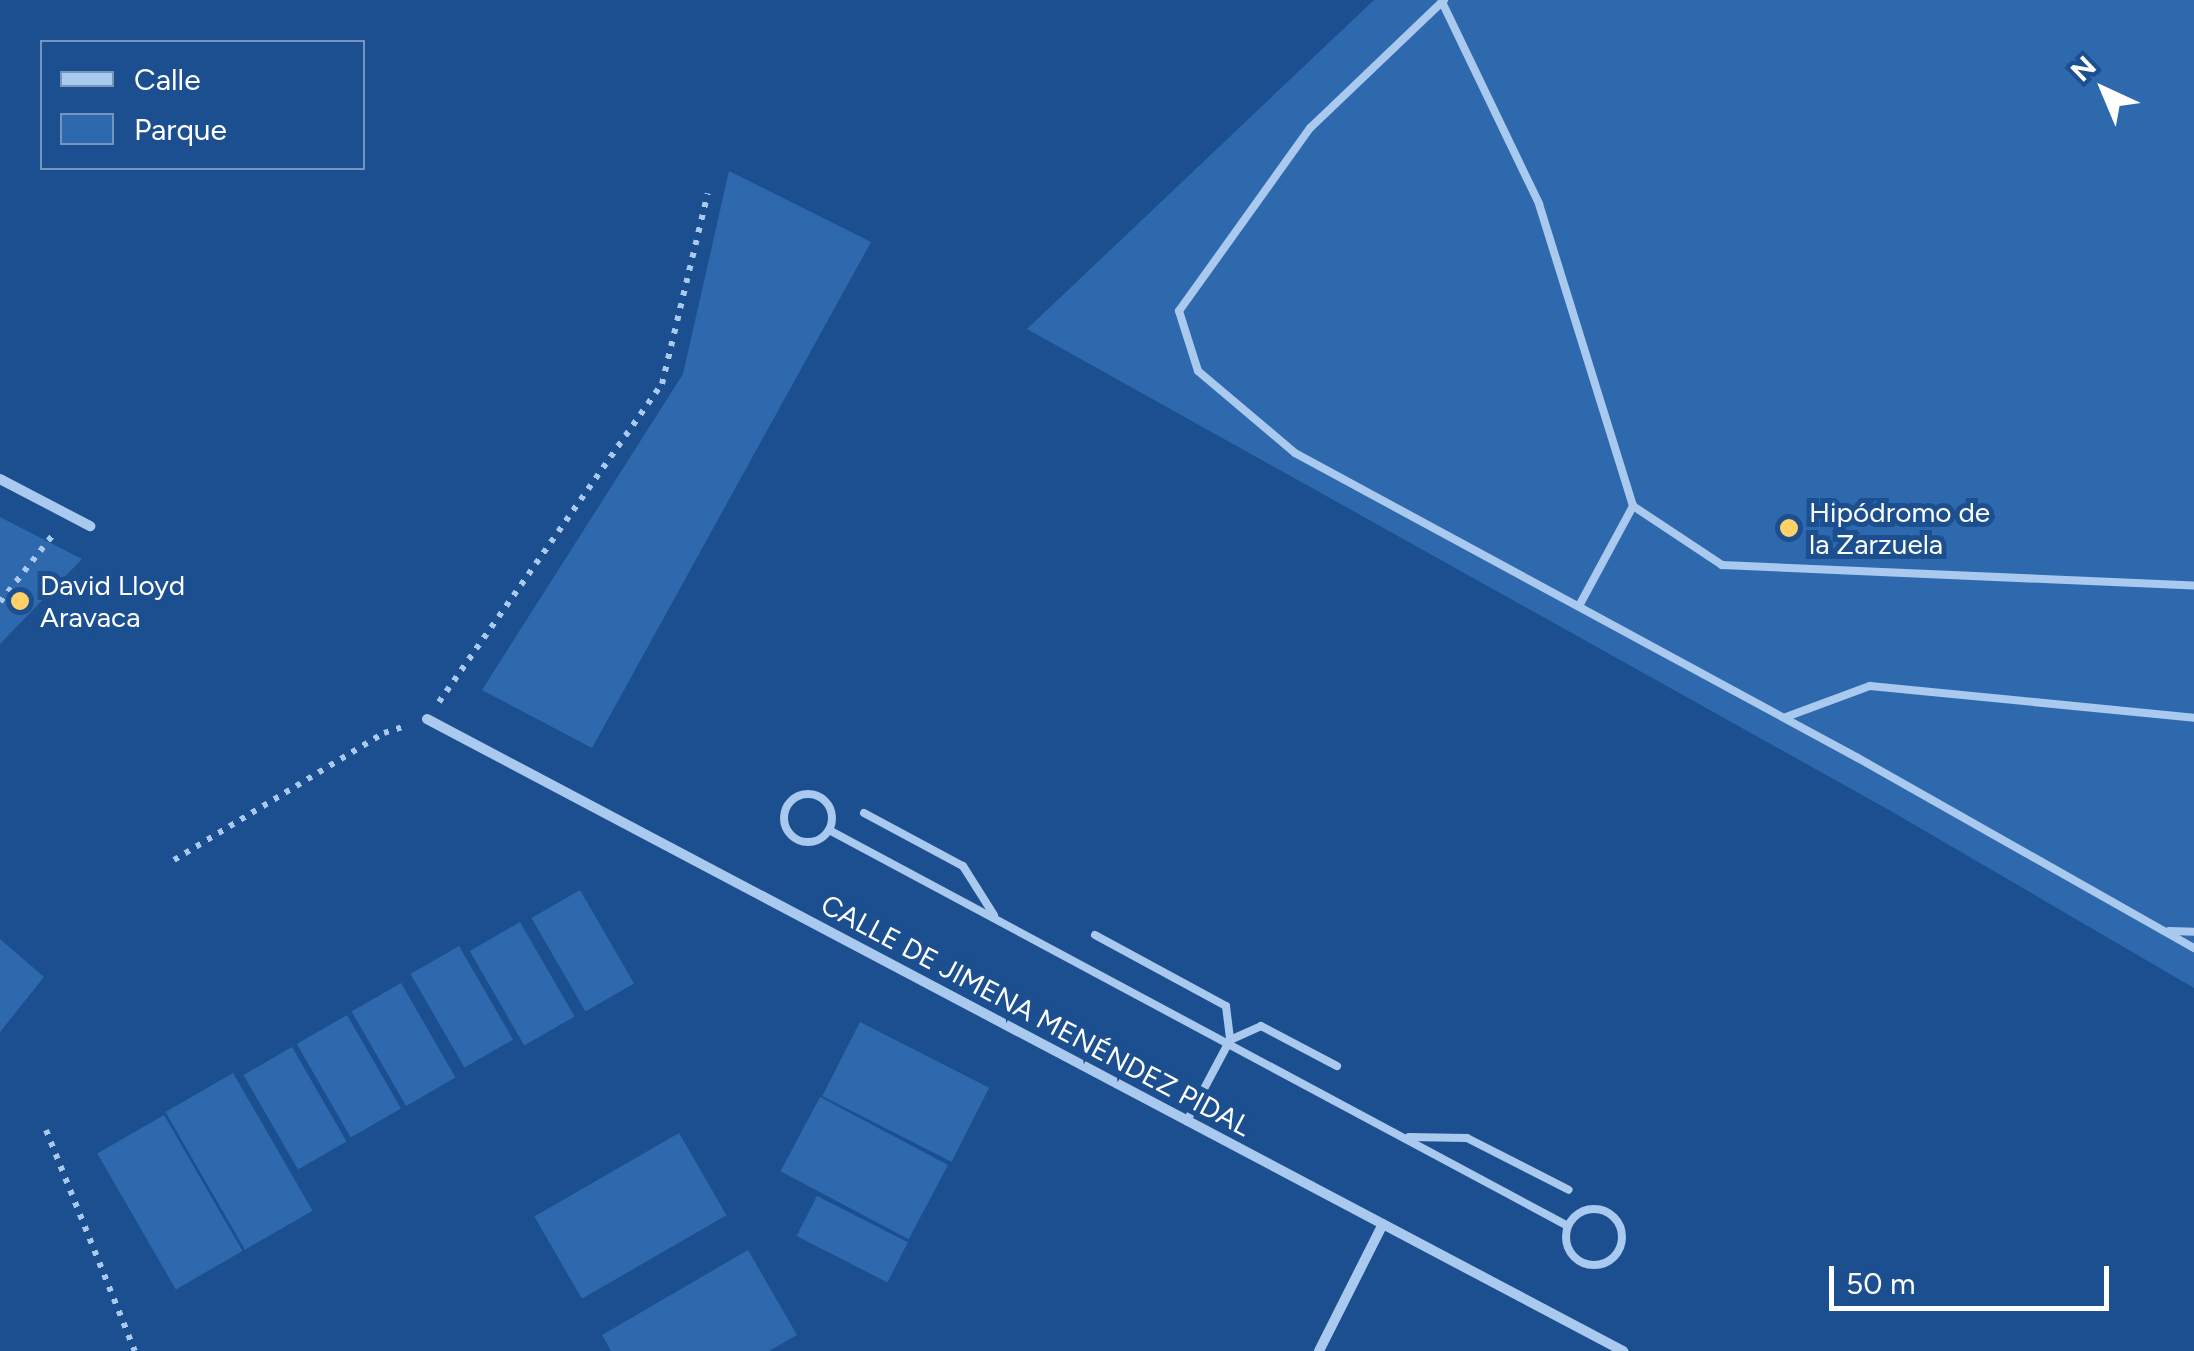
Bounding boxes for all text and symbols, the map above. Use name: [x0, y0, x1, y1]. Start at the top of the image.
legend: [40, 40, 365, 170]
north arrow: [2054, 40, 2154, 140]
text: N: [2064, 49, 2103, 88]
text: Calle: [134, 61, 201, 98]
text: Parque: [134, 111, 227, 148]
place label: Hipódromo de la Zarzuela: [1809, 495, 1990, 561]
marker: Hipódromo de la Zarzuela: [1778, 517, 1800, 539]
place label: David Lloyd Aravaca: [40, 568, 185, 634]
marker: David Lloyd Aravaca: [9, 590, 31, 612]
street label: CALLE DE JIMENA MENÉNDEZ PIDAL: [815, 887, 1257, 1143]
scale bar: [1834, 1246, 2114, 1308]
text: 50 m: [1846, 1265, 1915, 1302]

